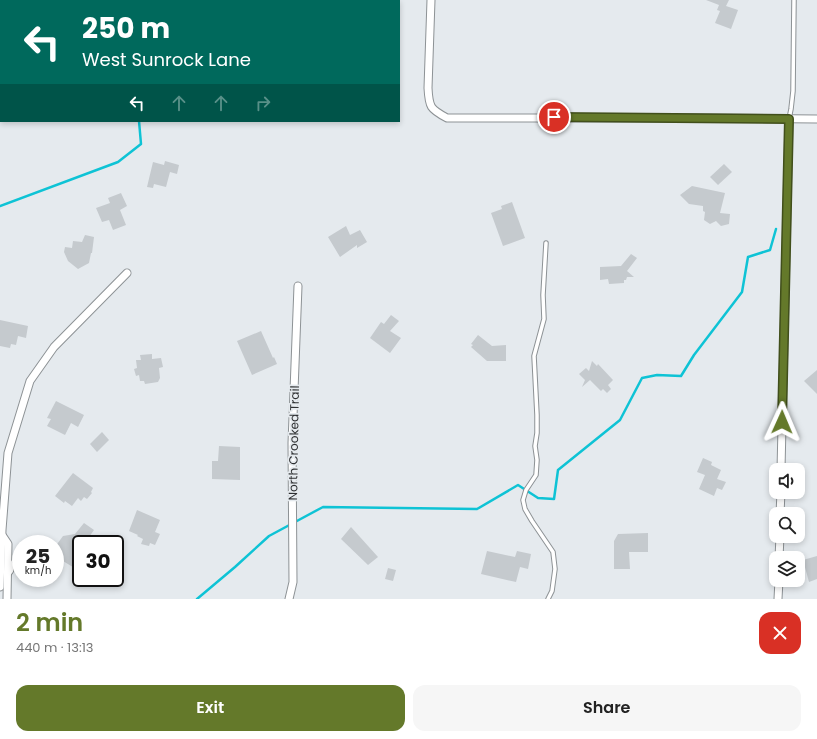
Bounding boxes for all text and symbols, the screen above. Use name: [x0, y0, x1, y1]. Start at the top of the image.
text: 250 m: [82, 9, 170, 48]
icon: left: [16, 16, 68, 68]
text: West Sunrock Lane: [82, 47, 251, 72]
icon: left: [126, 92, 148, 114]
icon: ahead: [168, 92, 190, 114]
icon: ahead: [210, 92, 232, 114]
icon: right: [252, 92, 274, 114]
pin: [537, 100, 571, 134]
icon: arrive: [543, 106, 565, 128]
street label: North Crooked Trail: [284, 385, 303, 501]
position arrow: [761, 401, 803, 443]
map controls: [769, 463, 805, 587]
button: sound: [769, 463, 805, 499]
button: search: [769, 507, 805, 543]
speed limit sign: 30: [72, 535, 124, 587]
text: 25: [26, 542, 50, 570]
button: layers: [769, 551, 805, 587]
text: km/h: [25, 563, 51, 578]
text: 2 min: [16, 606, 83, 639]
button: close: [759, 612, 801, 654]
text: 440 m · 13:13: [16, 638, 93, 657]
button: Exit: [16, 685, 405, 731]
button: Share: [413, 685, 801, 731]

